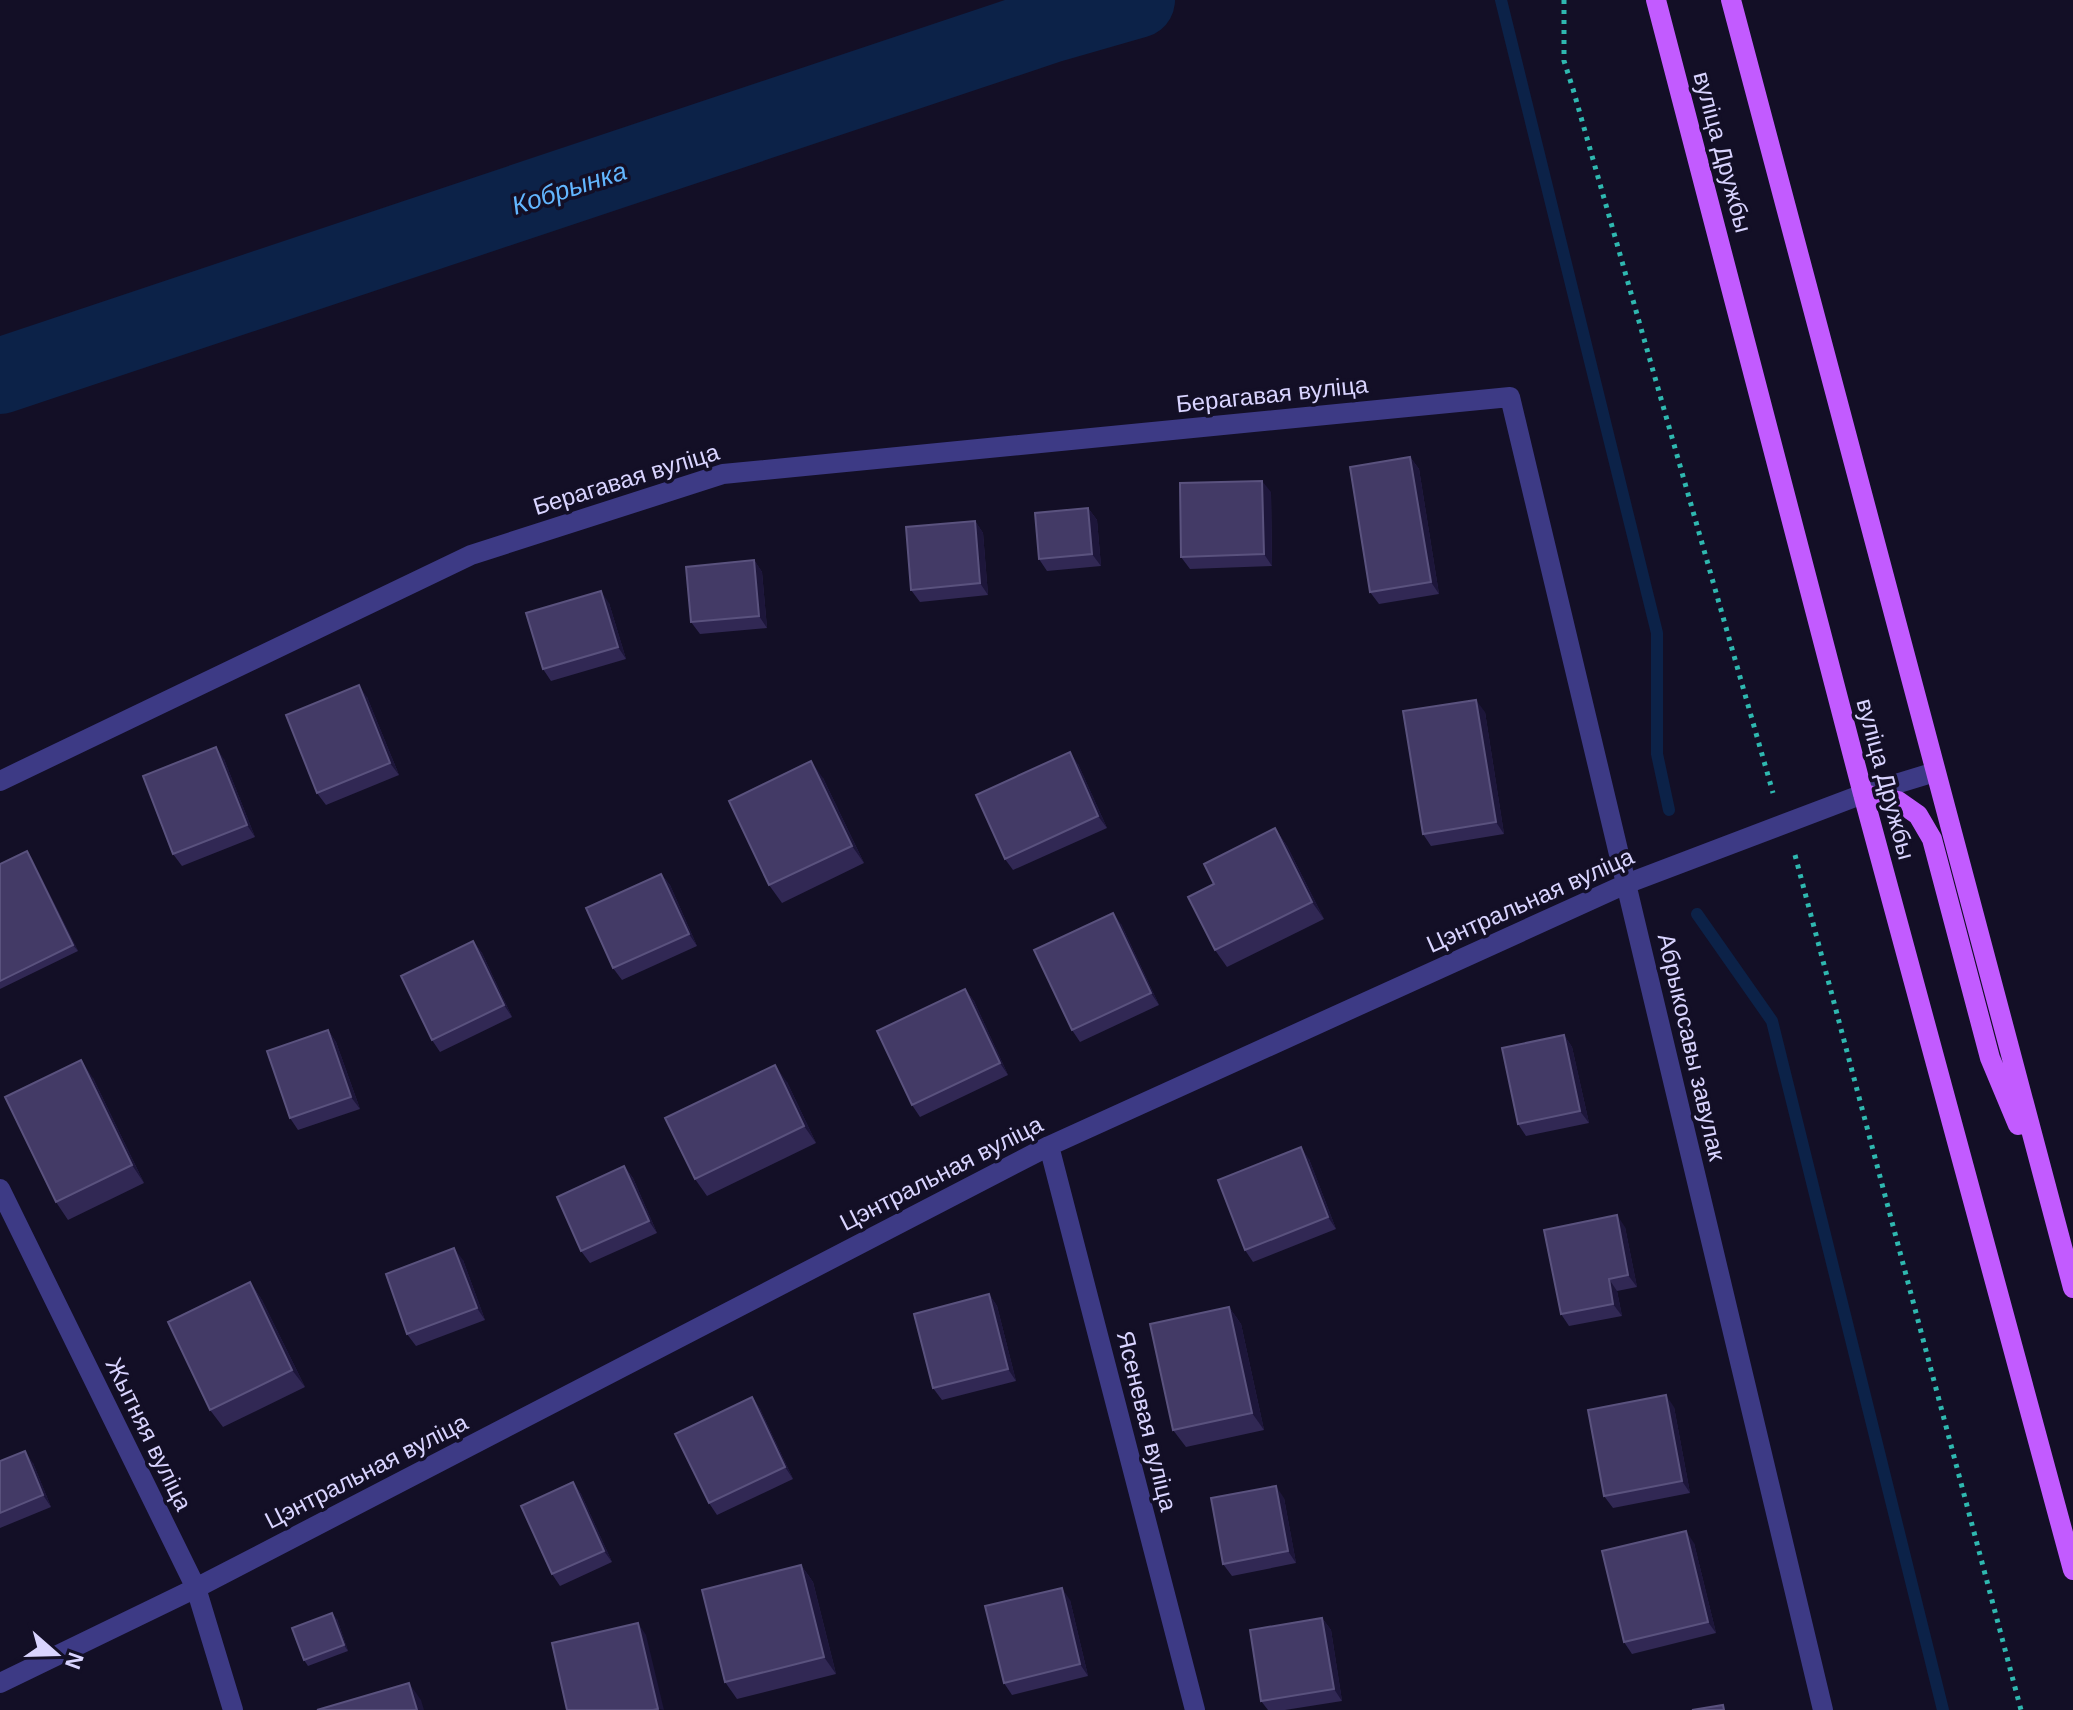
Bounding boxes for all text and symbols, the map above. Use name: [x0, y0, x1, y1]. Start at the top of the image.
street label: вуліца Дружбы: [1689, 68, 1757, 236]
water label: Кобрынка: [508, 155, 630, 221]
street label: Берагавая вуліца: [1175, 370, 1370, 418]
street label: Берагавая вуліца: [530, 438, 723, 520]
street label: вуліца Дружбы: [1852, 695, 1920, 863]
street label: Цэнтральная вуліца: [1422, 842, 1638, 958]
street label: Абрыкосавы завулак: [1653, 931, 1731, 1164]
street label: Цэнтральная вуліца: [835, 1110, 1047, 1236]
street label: Ясеневая вуліца: [1112, 1328, 1183, 1515]
street label: Жытняя вуліца: [100, 1353, 198, 1515]
street label: Цэнтральная вуліца: [260, 1408, 472, 1534]
north arrow: [16, 1614, 96, 1694]
text: N: [60, 1649, 89, 1672]

